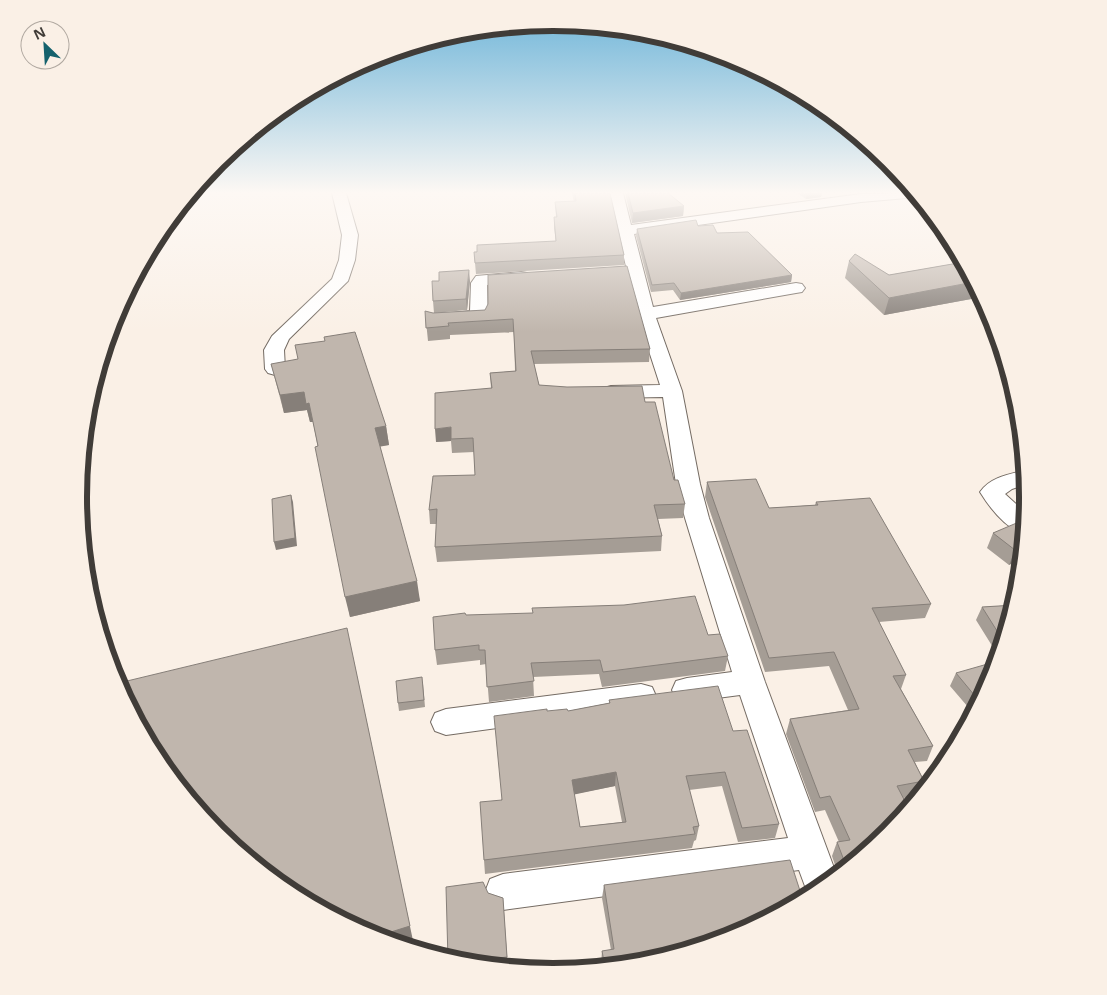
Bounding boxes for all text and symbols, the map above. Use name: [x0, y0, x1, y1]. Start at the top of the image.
north arrow: [20, 20, 70, 70]
text: N: [30, 22, 48, 44]

